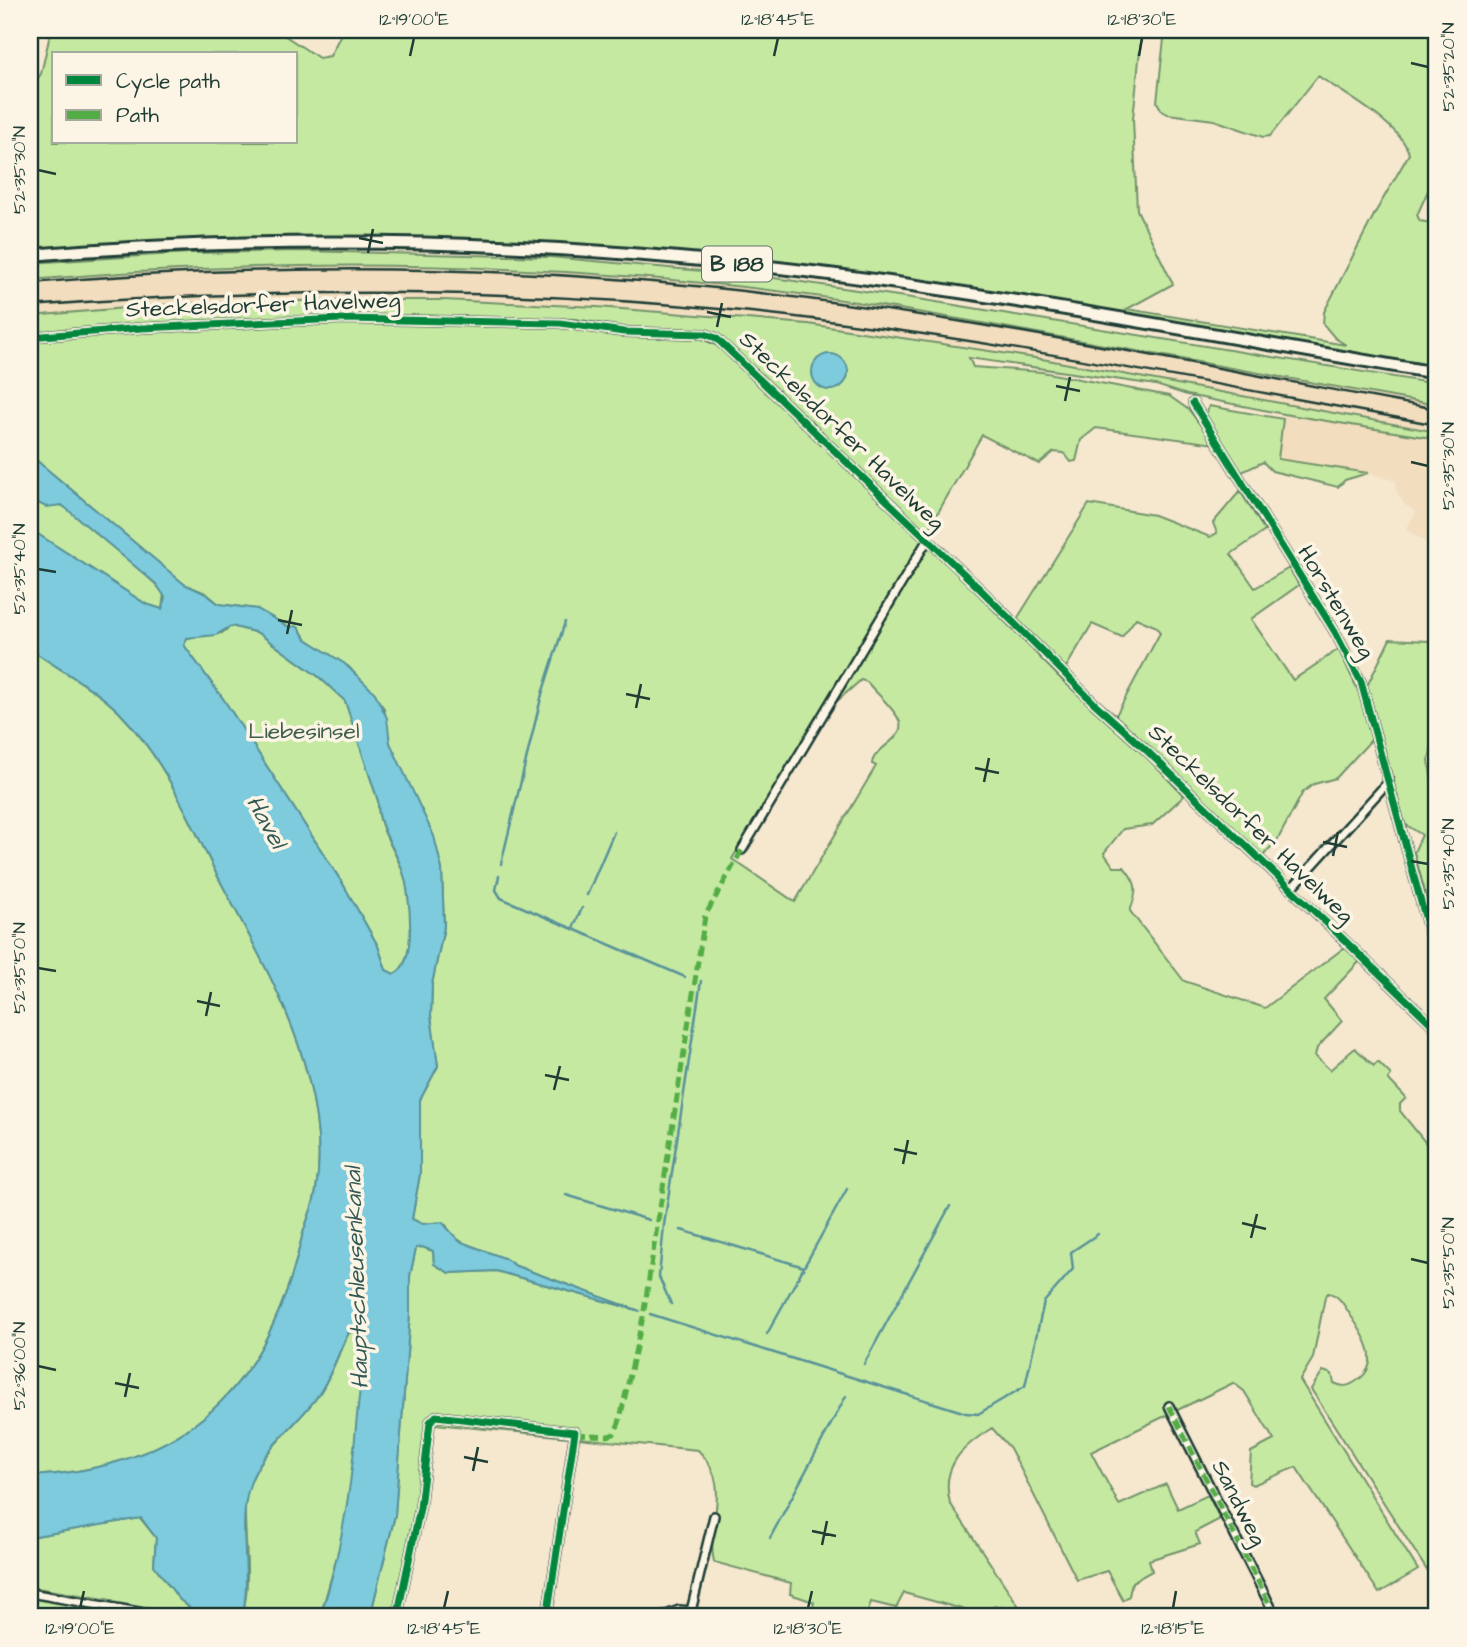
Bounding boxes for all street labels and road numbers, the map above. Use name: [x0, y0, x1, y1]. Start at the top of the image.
road number: B 188: [702, 246, 772, 282]
street label: Steckelsdorfer Havelweg: [125, 284, 401, 327]
street label: Steckelsdorfer Havelweg: [731, 324, 952, 539]
street label: Horstenweg: [1289, 539, 1383, 665]
street label: Steckelsdorfer Havelweg: [1140, 717, 1361, 932]
street label: Sandweg: [1203, 1454, 1274, 1552]

